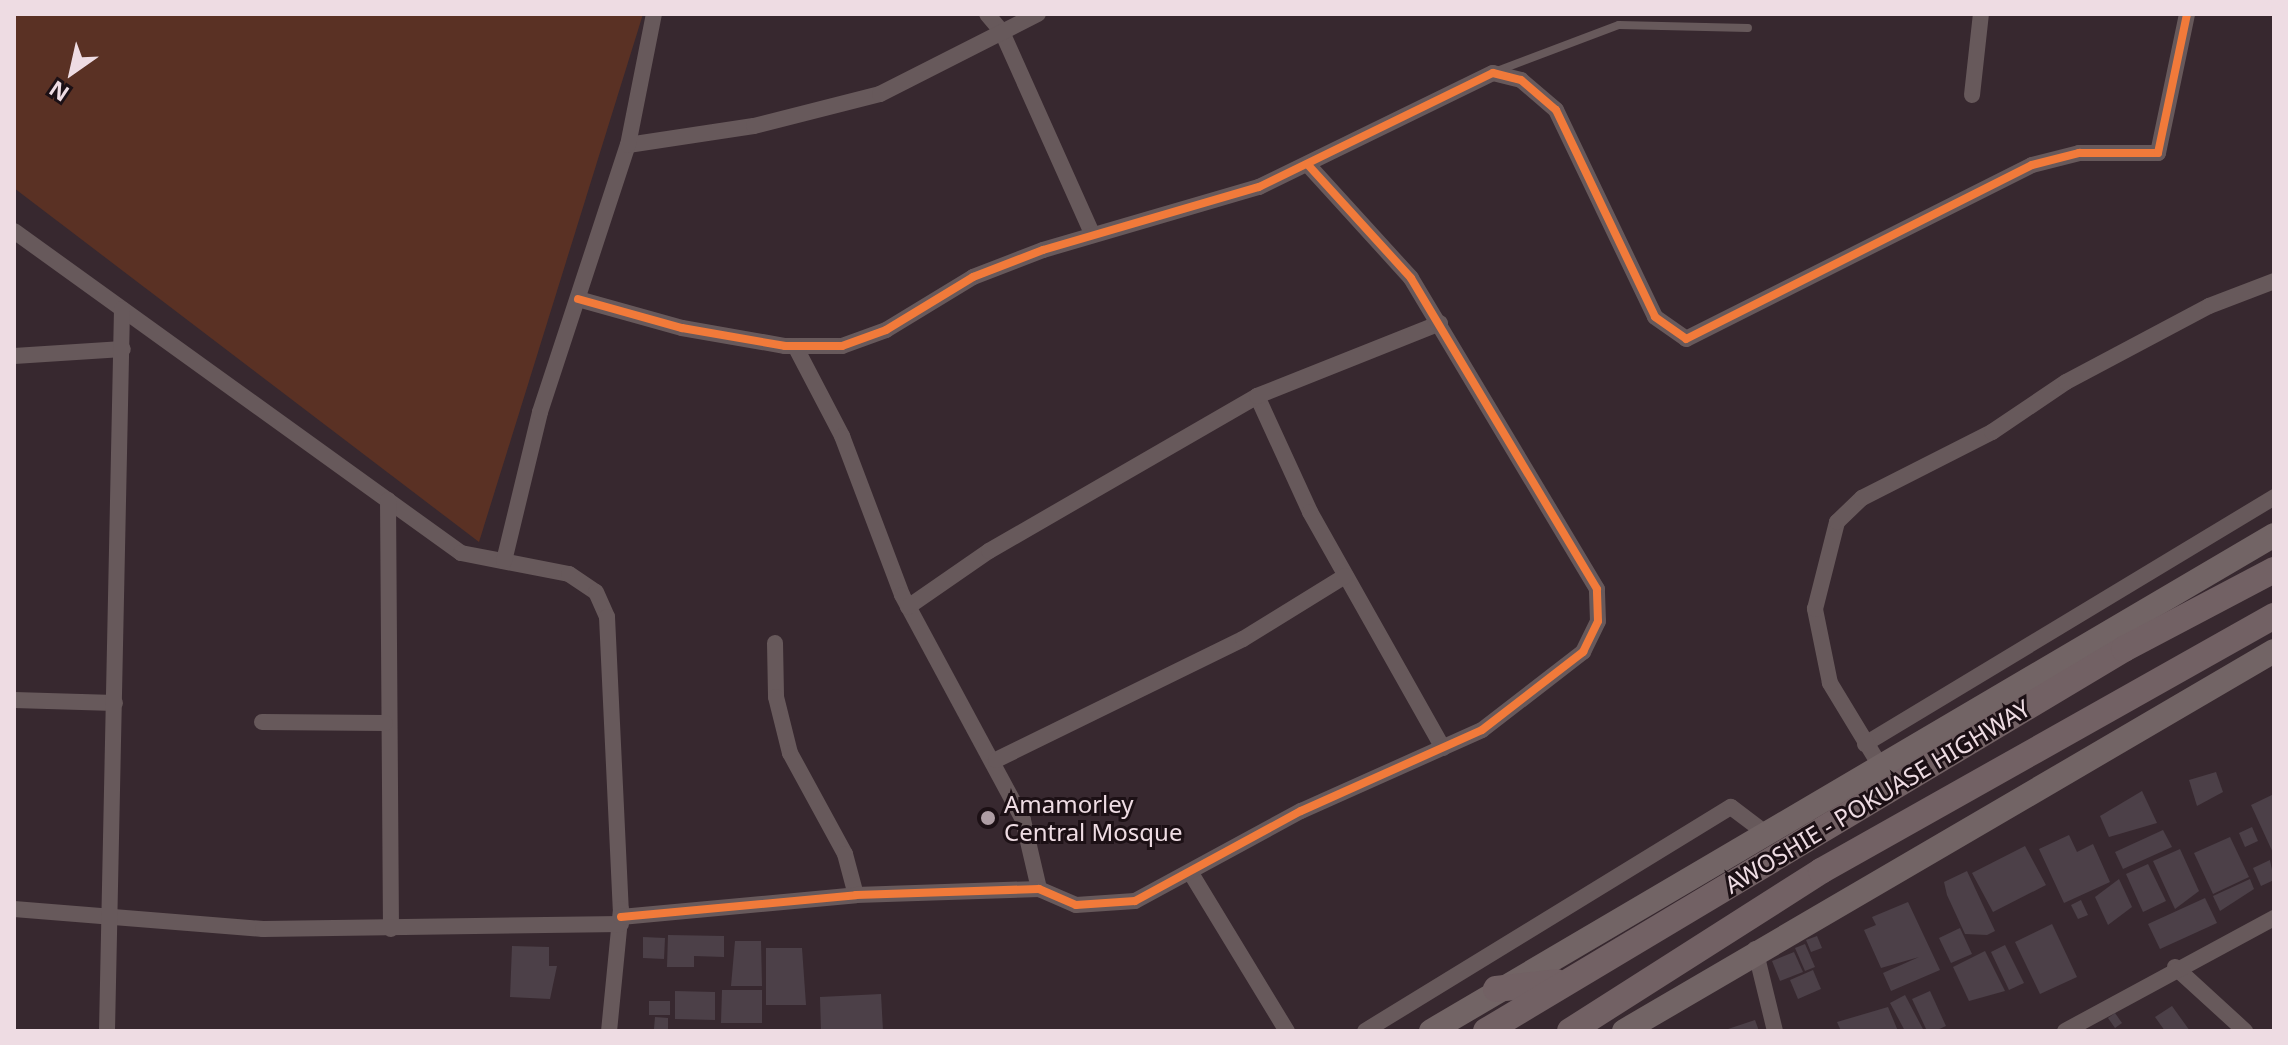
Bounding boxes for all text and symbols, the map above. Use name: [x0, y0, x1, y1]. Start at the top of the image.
north arrow: [32, 32, 112, 112]
text: N: [43, 74, 74, 109]
street label: AWOSHIE - POKUASE HIGHWAY: [1719, 693, 2035, 899]
place label: Amamorley Central Mosque: [1004, 790, 1182, 846]
marker: Amamorley Central Mosque: [979, 809, 997, 827]

